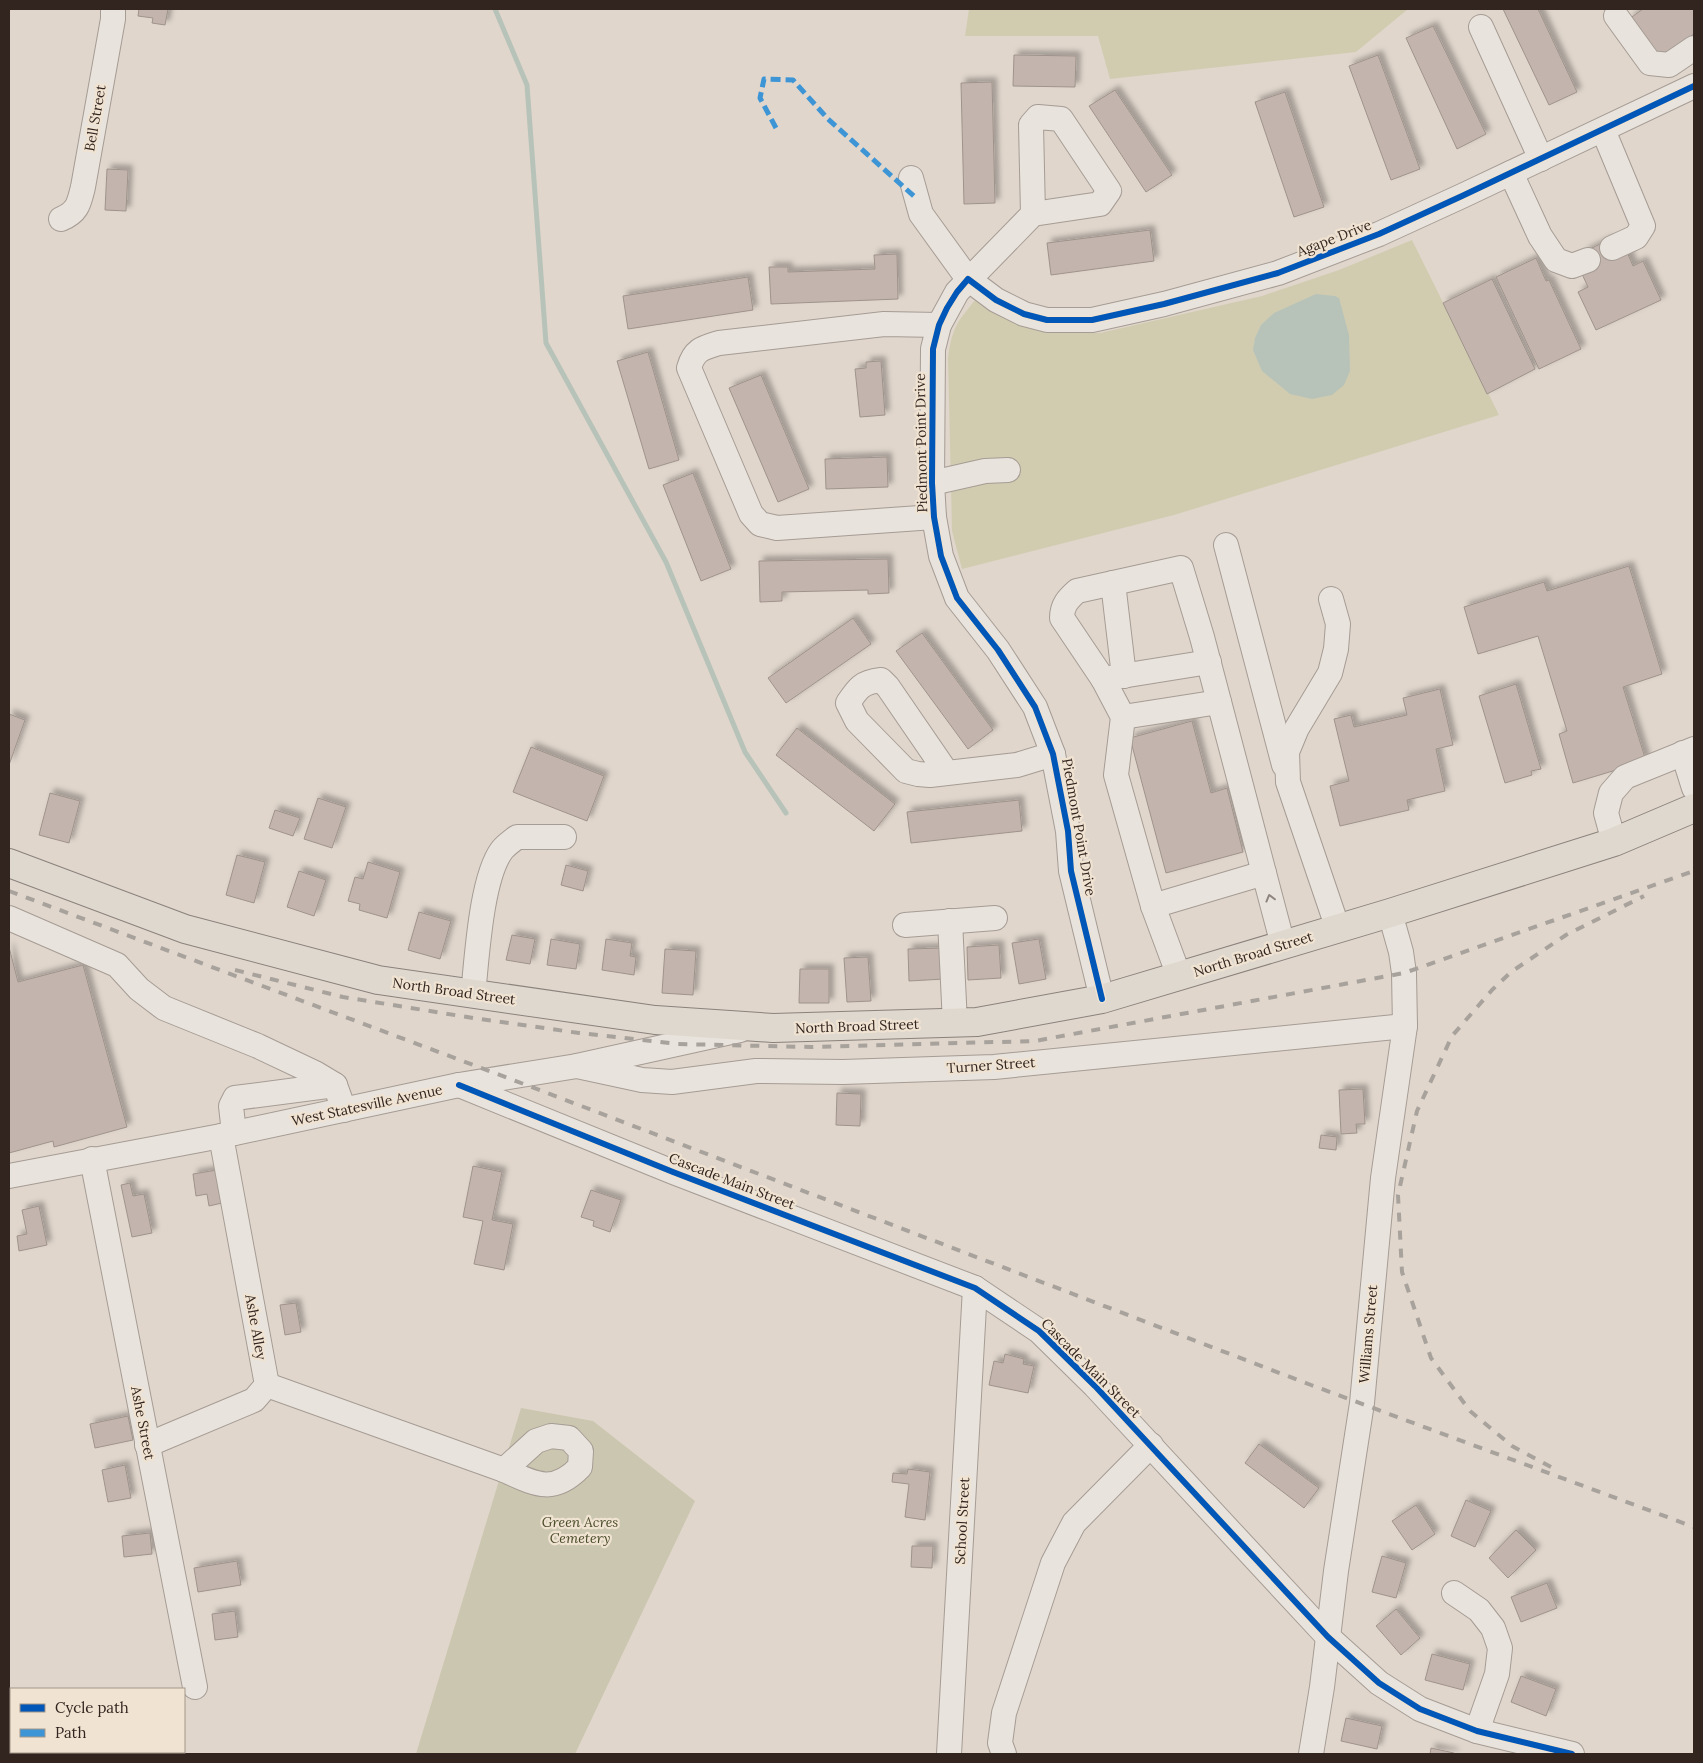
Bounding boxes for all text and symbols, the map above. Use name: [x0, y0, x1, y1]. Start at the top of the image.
street label: Bell Street: [80, 83, 110, 153]
street label: Agape Drive: [1293, 215, 1374, 261]
street label: Piedmont Point Drive: [911, 373, 931, 513]
street label: Piedmont Point Drive: [1058, 757, 1100, 898]
one-way arrow: [1266, 894, 1276, 902]
street label: North Broad Street: [1191, 927, 1316, 981]
street label: North Broad Street: [391, 973, 517, 1009]
street label: North Broad Street: [795, 1015, 920, 1037]
street label: Turner Street: [946, 1053, 1036, 1077]
street label: West Statesville Avenue: [290, 1080, 445, 1130]
street label: Cascade Main Street: [666, 1149, 798, 1214]
street label: Williams Street: [1355, 1283, 1381, 1384]
street label: Ashe Alley: [241, 1292, 271, 1362]
street label: Cascade Main Street: [1037, 1314, 1145, 1422]
street label: Ashe Street: [127, 1384, 159, 1462]
street label: School Street: [951, 1476, 973, 1565]
park label: Green Acres Cemetery: [542, 1513, 618, 1547]
legend: [10, 1688, 185, 1753]
text: Cycle path: [55, 1698, 129, 1717]
text: Path: [55, 1723, 86, 1742]

